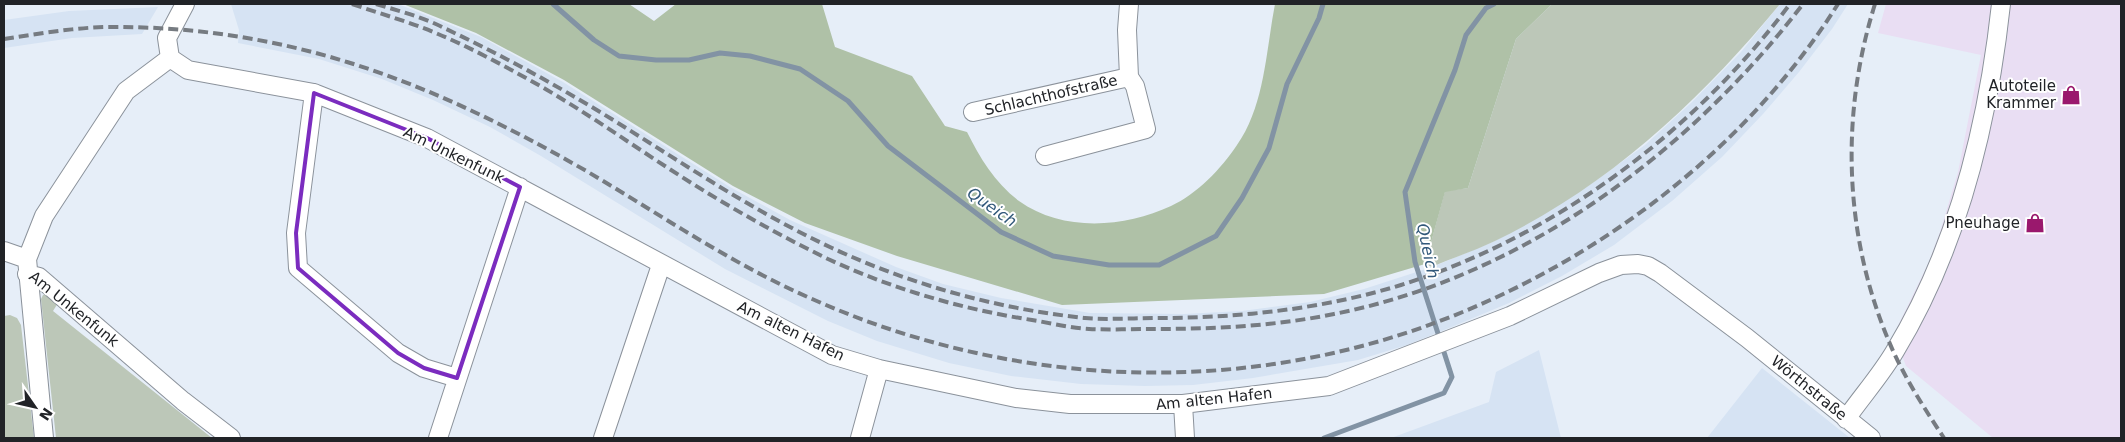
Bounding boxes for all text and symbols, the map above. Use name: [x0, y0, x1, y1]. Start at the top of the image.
street label: Schlachthofstraße: [983, 71, 1119, 119]
place label: Autoteile Krammer: [1986, 77, 2057, 112]
shop icon: Autoteile Krammer: [2060, 84, 2082, 106]
street label: Am Unkenfunk: [401, 123, 508, 187]
water label: Queich: [964, 183, 1020, 231]
shop icon: Pneuhage: [2024, 212, 2046, 234]
place label: Pneuhage: [1946, 214, 2020, 232]
water label: Queich: [1413, 222, 1443, 280]
street label: Am Unkenfunk: [26, 267, 123, 351]
street label: Am alten Hafen: [735, 297, 847, 365]
street label: Wörthstraße: [1767, 352, 1851, 424]
north arrow: [10, 382, 60, 432]
street label: Am alten Hafen: [1155, 384, 1273, 414]
text: N: [36, 405, 56, 424]

